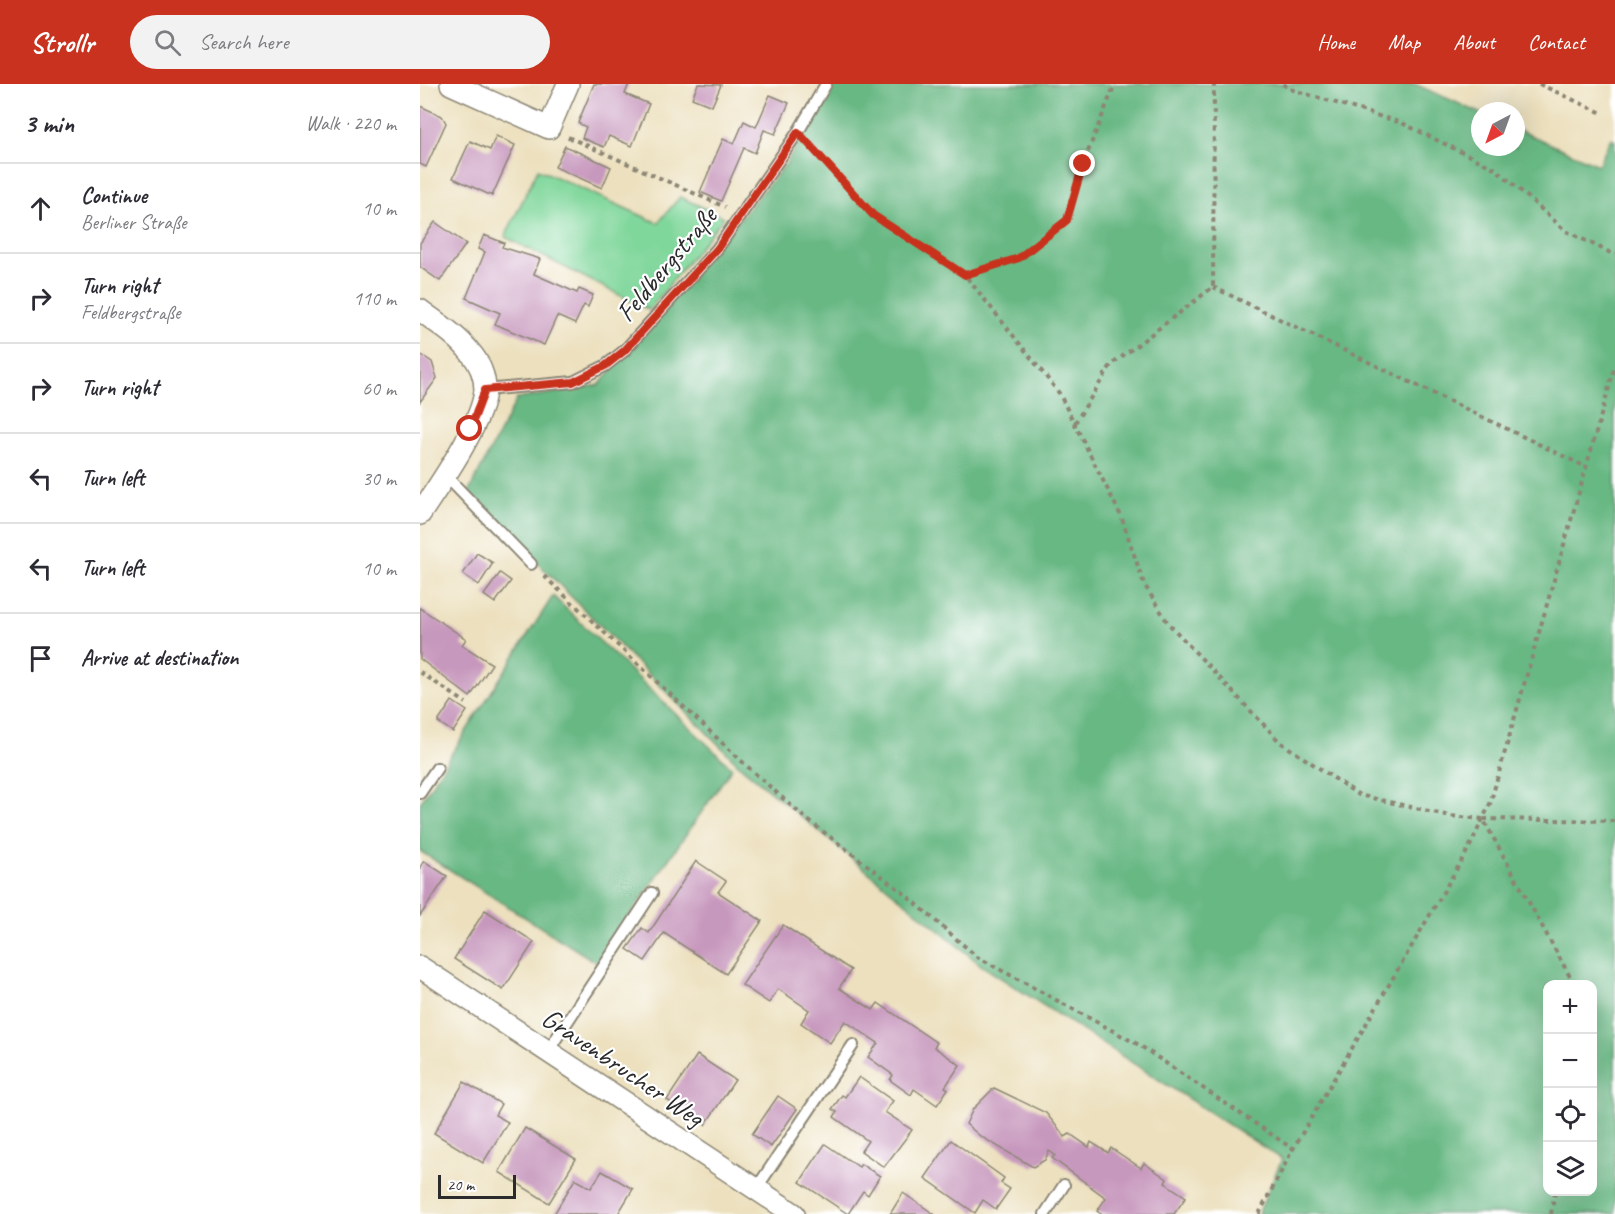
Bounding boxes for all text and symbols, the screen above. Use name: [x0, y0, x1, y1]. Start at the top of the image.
search box: [130, 15, 550, 69]
text: Strollr: [30, 25, 94, 60]
icon: search: [151, 26, 184, 59]
text: Search here: [199, 28, 289, 56]
text: Home: [1317, 29, 1355, 55]
text: Map: [1388, 29, 1420, 55]
text: About: [1453, 29, 1495, 55]
text: Contact: [1528, 29, 1585, 55]
north arrow: [1471, 102, 1525, 156]
text: 3 min: [24, 107, 74, 140]
text: Walk · 220 m: [306, 111, 396, 136]
route end: [1069, 150, 1095, 176]
text: Continue: [81, 182, 147, 210]
icon: ahead: [24, 192, 57, 225]
text: 10 m: [362, 196, 396, 221]
street label: Feldbergstraße: [608, 198, 725, 329]
text: Berliner Straße: [81, 210, 187, 235]
text: Turn right: [81, 272, 158, 300]
icon: right: [24, 282, 57, 315]
text: 110 m: [353, 286, 396, 311]
text: Feldbergstraße: [81, 300, 181, 325]
icon: right: [24, 372, 57, 405]
text: Turn right: [81, 374, 158, 402]
text: 60 m: [362, 376, 396, 401]
route start: [456, 415, 482, 441]
icon: left: [24, 462, 57, 495]
text: Turn left: [81, 464, 145, 492]
text: 30 m: [362, 466, 396, 491]
icon: left: [24, 552, 57, 585]
text: Turn left: [81, 554, 145, 582]
text: 10 m: [362, 556, 396, 581]
icon: arrive: [24, 642, 57, 675]
text: Arrive at destination: [81, 644, 238, 672]
map controls: [1543, 980, 1597, 1196]
button: +: [1543, 980, 1597, 1034]
street label: Gravenbrucher Weg: [535, 1000, 712, 1135]
button: −: [1543, 1034, 1597, 1088]
button: locate: [1543, 1088, 1597, 1142]
button: layers: [1543, 1142, 1597, 1196]
scale bar: [438, 1172, 516, 1200]
text: 20 m: [447, 1175, 474, 1195]

